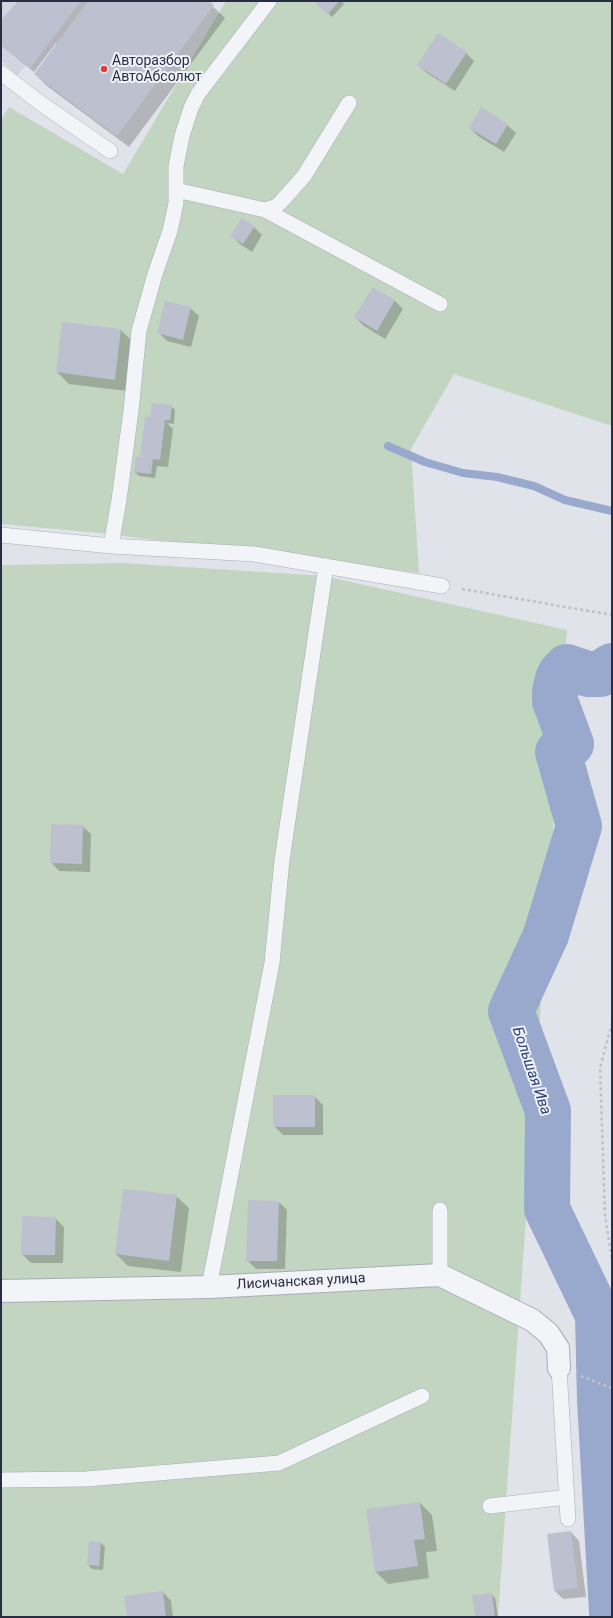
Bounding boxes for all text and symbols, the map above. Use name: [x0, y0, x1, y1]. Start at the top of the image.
place label: Авторазбор АвтоАбсолют: [112, 53, 202, 86]
marker: Авторазбор АвтоАбсолют: [99, 64, 109, 74]
water label: Большая Ива: [508, 1025, 554, 1117]
street label: Лисичанская улица: [236, 1270, 366, 1294]

